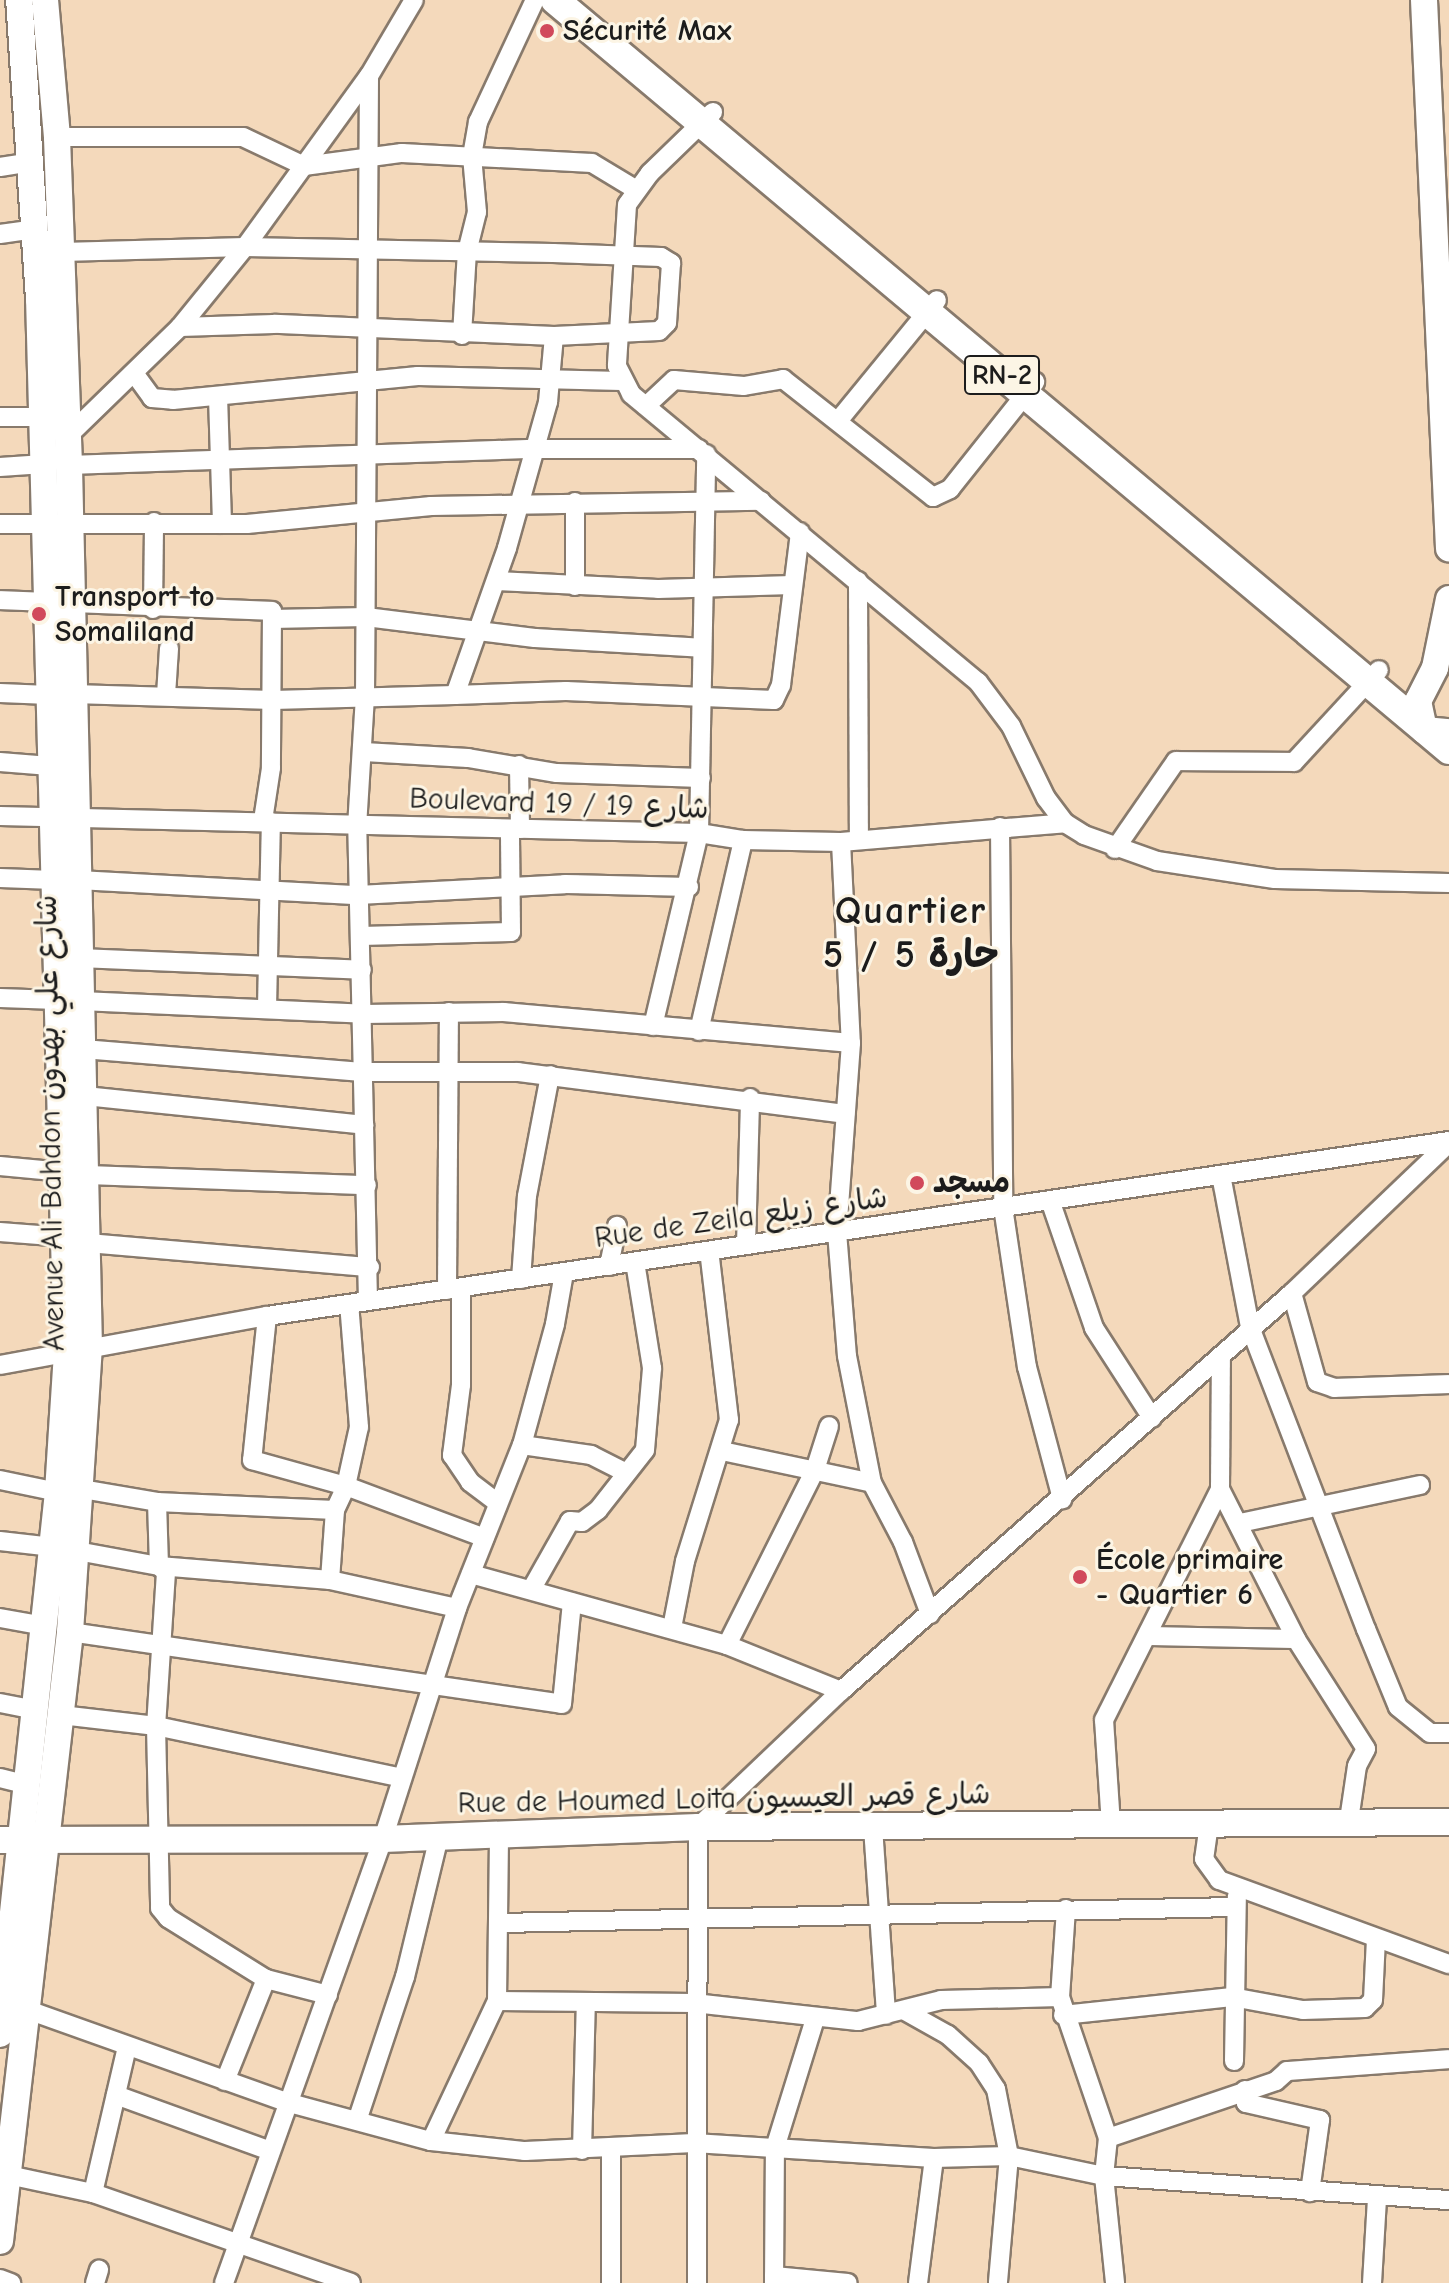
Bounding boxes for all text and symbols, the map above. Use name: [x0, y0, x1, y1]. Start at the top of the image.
place label: Sécurité Max: [563, 13, 732, 49]
marker: Sécurité Max: [538, 22, 556, 40]
road number: RN-2: [964, 351, 1040, 399]
place label: Transport to Somaliland: [55, 579, 215, 650]
marker: Transport to Somaliland: [30, 605, 48, 623]
street label: Boulevard 19 / شارع 19: [409, 781, 709, 827]
district label: Quartier 5 / حارة 5: [827, 889, 995, 978]
street label: Avenue Ali Bahdon شارع علي بهدون: [29, 894, 73, 1352]
place label: مسجد: [933, 1165, 1010, 1201]
marker: مسجد: [908, 1174, 926, 1192]
street label: Rue de Zeila شارع زيلع: [592, 1180, 890, 1256]
place label: École primaire - Quartier 6: [1096, 1542, 1283, 1612]
marker: École primaire - Quartier 6: [1071, 1568, 1089, 1586]
street label: Rue de Houmed Loita شارع قصر العيسيون: [457, 1776, 991, 1822]

